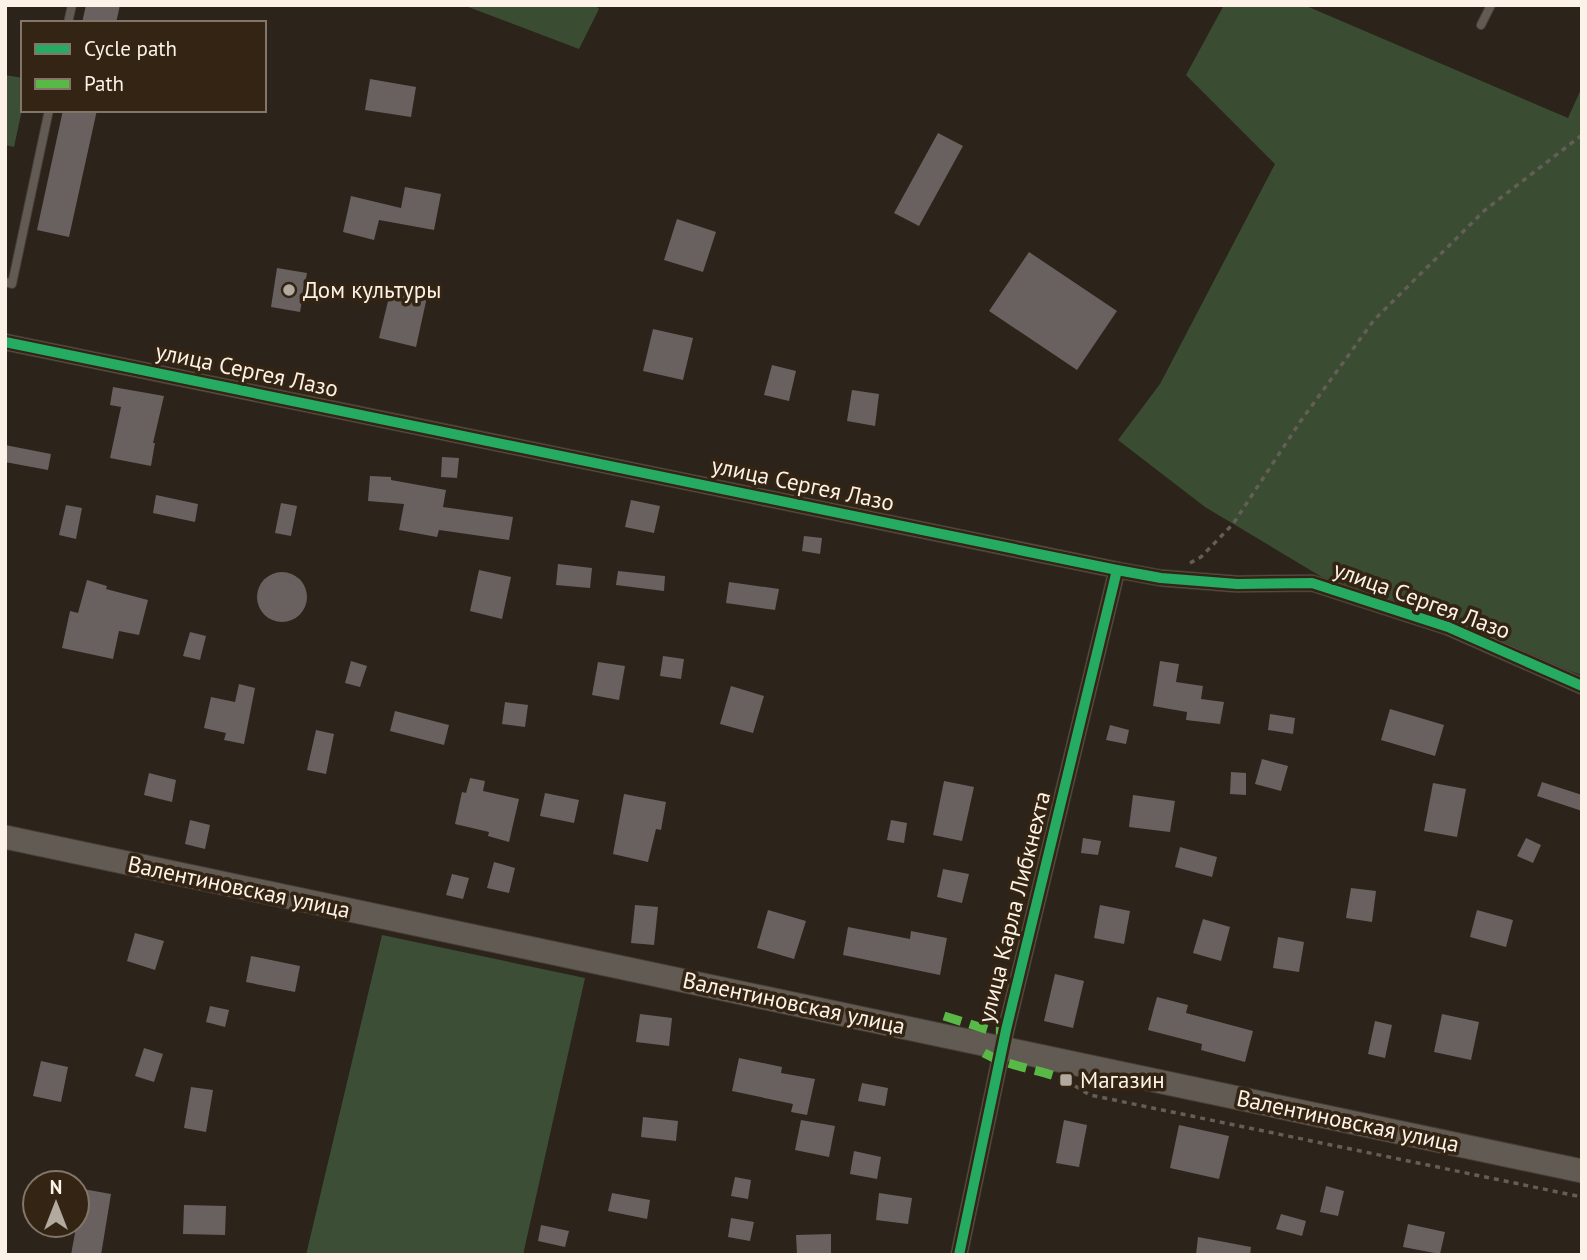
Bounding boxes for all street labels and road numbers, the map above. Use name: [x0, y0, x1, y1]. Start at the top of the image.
street label: улица Сергея Лазо: [153, 336, 341, 403]
street label: улица Сергея Лазо: [709, 450, 897, 517]
street label: улица Сергея Лазо: [1330, 554, 1515, 645]
street label: улица Карла Либкнехта: [971, 788, 1056, 1026]
street label: Валентиновская улица: [125, 849, 353, 924]
street label: Валентиновская улица: [680, 965, 908, 1040]
street label: Валентиновская улица: [1234, 1083, 1462, 1158]

